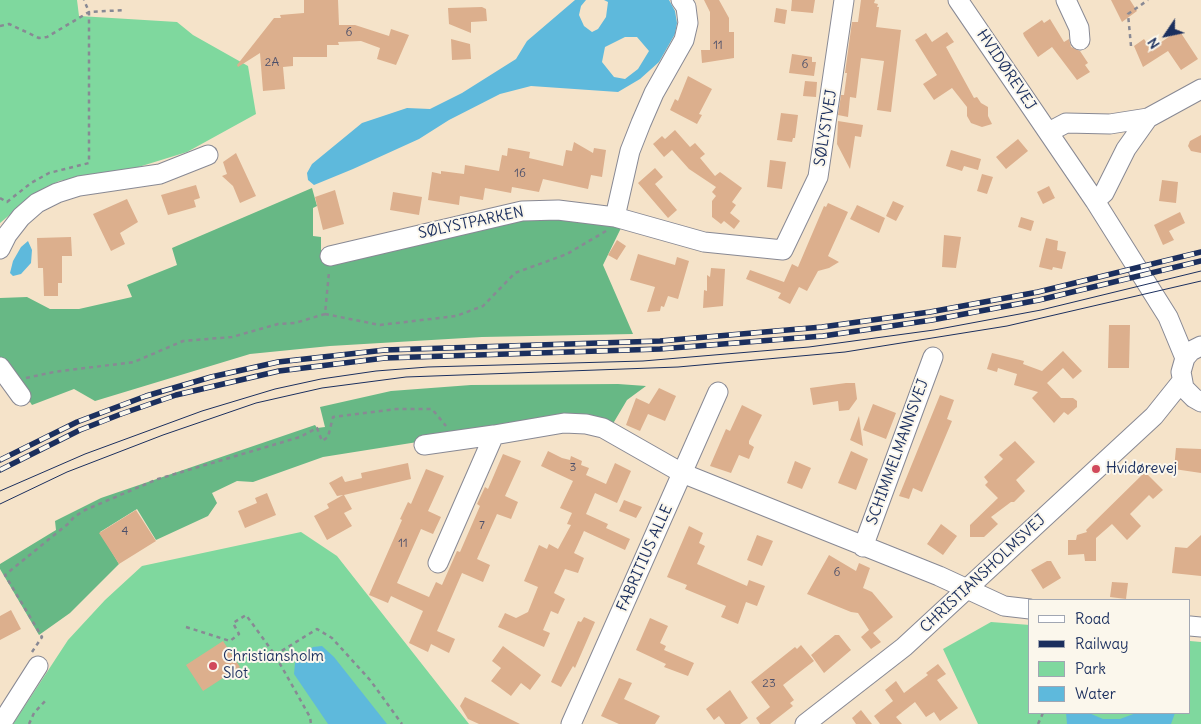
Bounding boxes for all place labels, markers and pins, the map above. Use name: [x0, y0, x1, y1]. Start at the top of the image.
place label: Hvidørevej: [1106, 460, 1177, 478]
marker: Hvidørevej: [1090, 463, 1102, 475]
place label: Christiansholm Slot: [223, 648, 324, 683]
marker: Christiansholm Slot: [207, 660, 219, 672]

